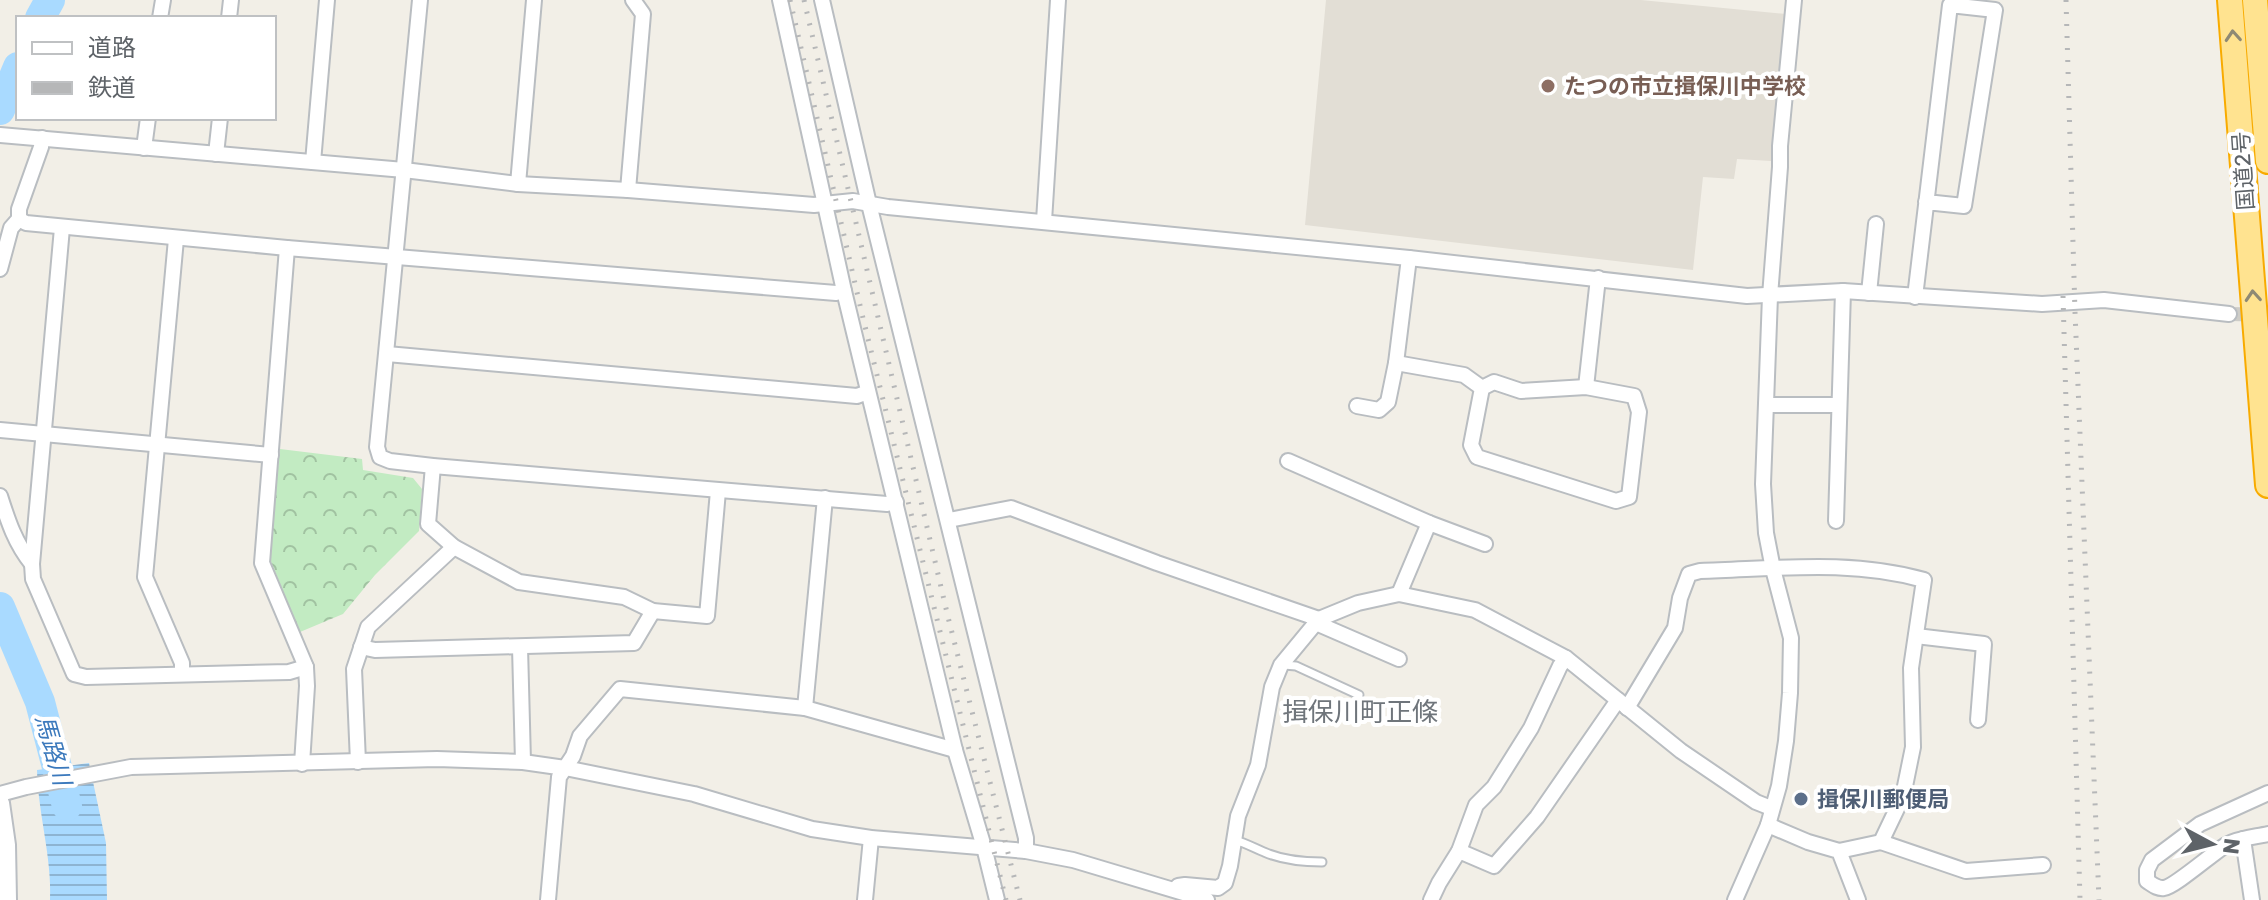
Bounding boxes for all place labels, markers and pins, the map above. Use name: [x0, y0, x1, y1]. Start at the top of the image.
place label: たつの市立揖保川中学校: [1564, 73, 1806, 100]
marker: たつの市立揖保川中学校: [1539, 77, 1557, 95]
place label: 揖保川郵便局: [1817, 786, 1949, 813]
marker: 揖保川郵便局: [1792, 790, 1810, 808]

